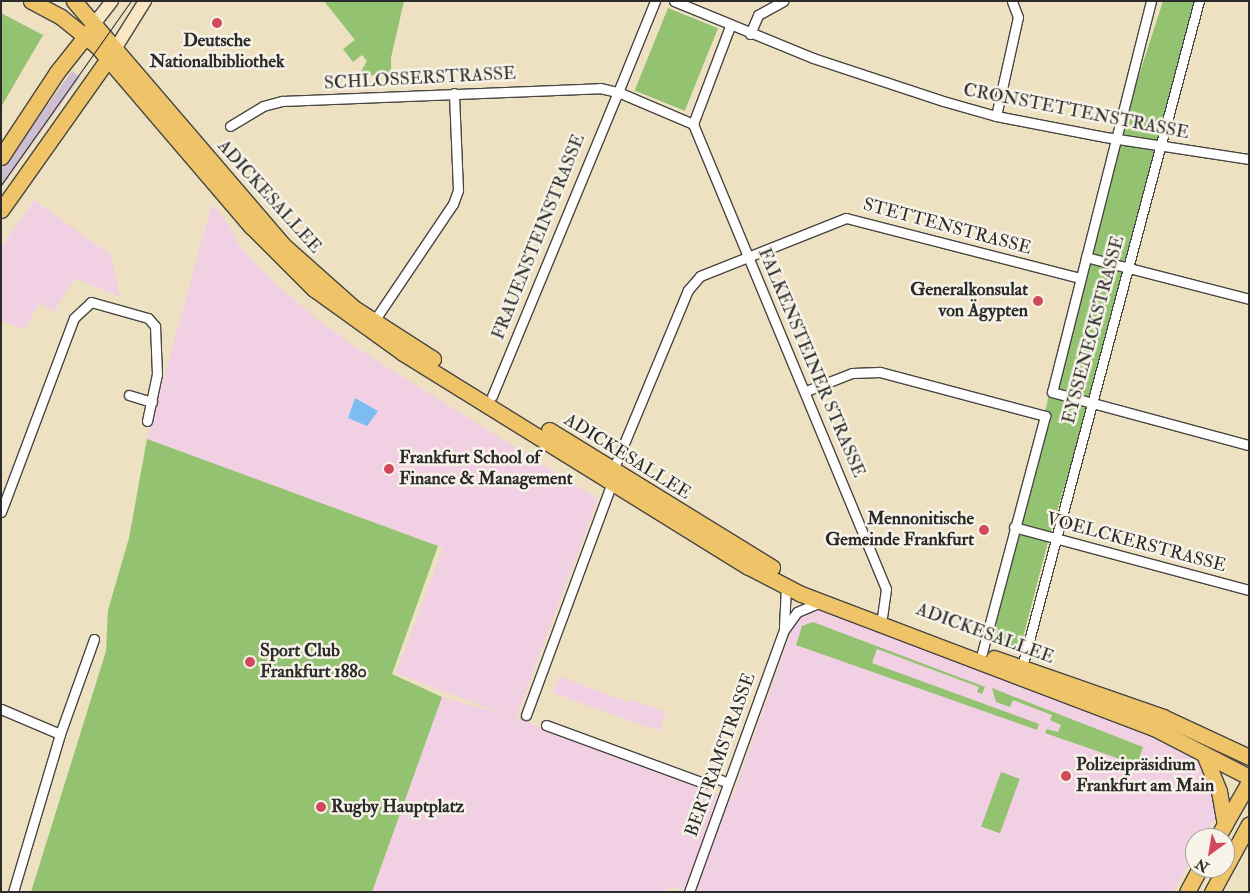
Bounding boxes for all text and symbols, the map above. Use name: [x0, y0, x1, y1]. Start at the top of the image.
marker: Deutsche Nationalbibliothek: [211, 17, 223, 29]
place label: Deutsche Nationalbibliothek: [149, 31, 285, 74]
street label: SCHLOSSERSTRASSE: [323, 63, 517, 95]
street label: CRONSTETTENSTRASSE: [961, 80, 1191, 144]
street label: FRAUENSTEINSTRASSE: [488, 131, 590, 343]
street label: ADICKESALLEE: [212, 136, 326, 258]
street label: STETTENSTRASSE: [861, 194, 1033, 260]
street label: EYSSENECKSTRASSE: [1059, 234, 1129, 426]
street label: FALKENSTEINER STRASSE: [753, 245, 869, 481]
place label: Generalkonsulat von Ägypten: [910, 280, 1028, 322]
marker: Generalkonsulat von Ägypten: [1032, 295, 1044, 307]
street label: ADICKESALLEE: [560, 409, 694, 505]
place label: Frankfurt School of Finance & Management: [399, 448, 572, 490]
marker: Frankfurt School of Finance & Management: [383, 463, 395, 475]
place label: Mennonitische Gemeinde Frankfurt: [825, 509, 974, 552]
street label: VOELCKERSTRASSE: [1044, 509, 1228, 577]
marker: Mennonitische Gemeinde Frankfurt: [978, 524, 990, 536]
street label: ADICKESALLEE: [913, 599, 1057, 669]
place label: Sport Club Frankfurt 1880: [260, 641, 367, 684]
marker: Sport Club Frankfurt 1880: [244, 656, 256, 668]
street label: BERTRAMSTRASSE: [681, 670, 761, 840]
place label: Polizeipräsidium Frankfurt am Main: [1076, 755, 1214, 798]
marker: Polizeipräsidium Frankfurt am Main: [1060, 770, 1072, 782]
place label: Rugby Hauptplatz: [331, 796, 464, 818]
marker: Rugby Hauptplatz: [315, 801, 327, 813]
north arrow: [1185, 828, 1235, 878]
text: N: [1192, 855, 1212, 876]

